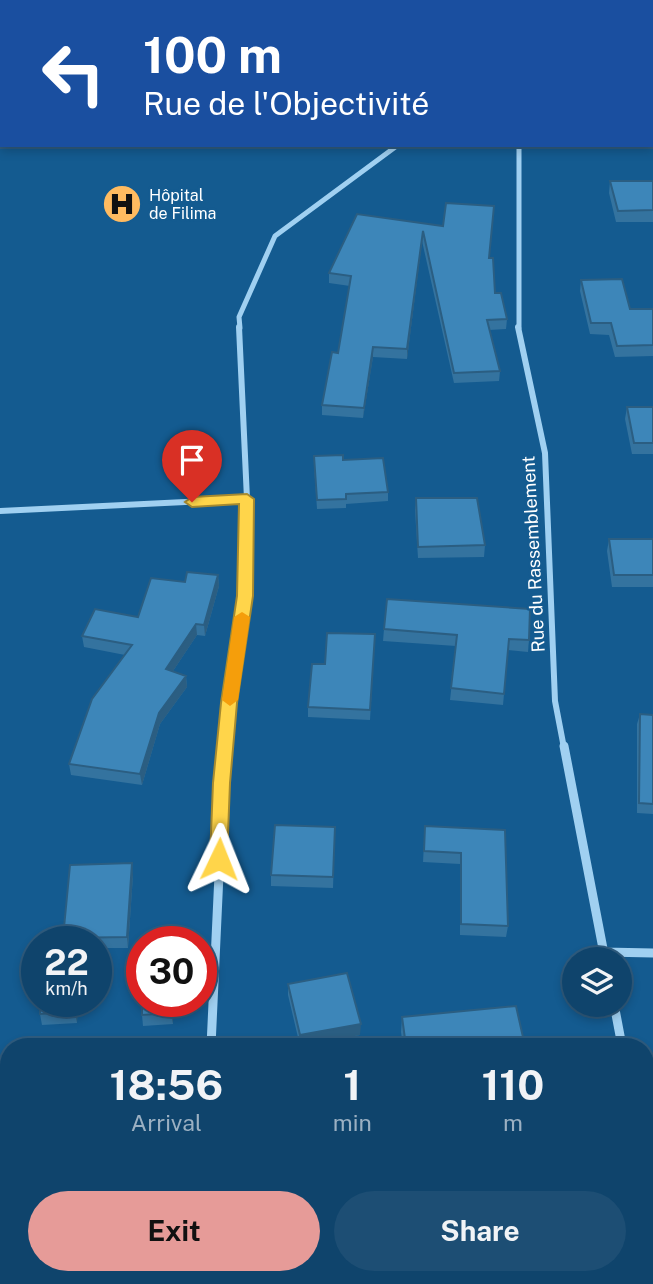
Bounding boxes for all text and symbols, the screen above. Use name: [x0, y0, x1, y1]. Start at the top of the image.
text: 100 m: [143, 26, 282, 84]
icon: left: [28, 28, 119, 119]
text: Rue de l'Objectivité: [143, 85, 429, 122]
hospital icon: Hôpital de Filima: [101, 183, 143, 225]
place label: Hôpital de Filima: [149, 186, 216, 223]
pin: [162, 430, 222, 502]
icon: arrive: [173, 441, 211, 479]
street label: Rue du Rassemblement: [517, 455, 549, 653]
position arrow: [182, 822, 256, 896]
speed limit sign: 30: [126, 926, 217, 1017]
text: 22: [44, 942, 89, 983]
map controls: [562, 947, 632, 1017]
button: layers: [562, 947, 632, 1017]
text: km/h: [45, 978, 88, 999]
text: 18:56: [110, 1060, 223, 1109]
text: 1: [343, 1060, 361, 1109]
text: 110: [481, 1060, 544, 1109]
text: Arrival: [131, 1109, 202, 1136]
text: min: [333, 1109, 372, 1136]
text: m: [503, 1109, 523, 1136]
button: Exit: [28, 1191, 320, 1271]
button: Share: [334, 1191, 626, 1271]

